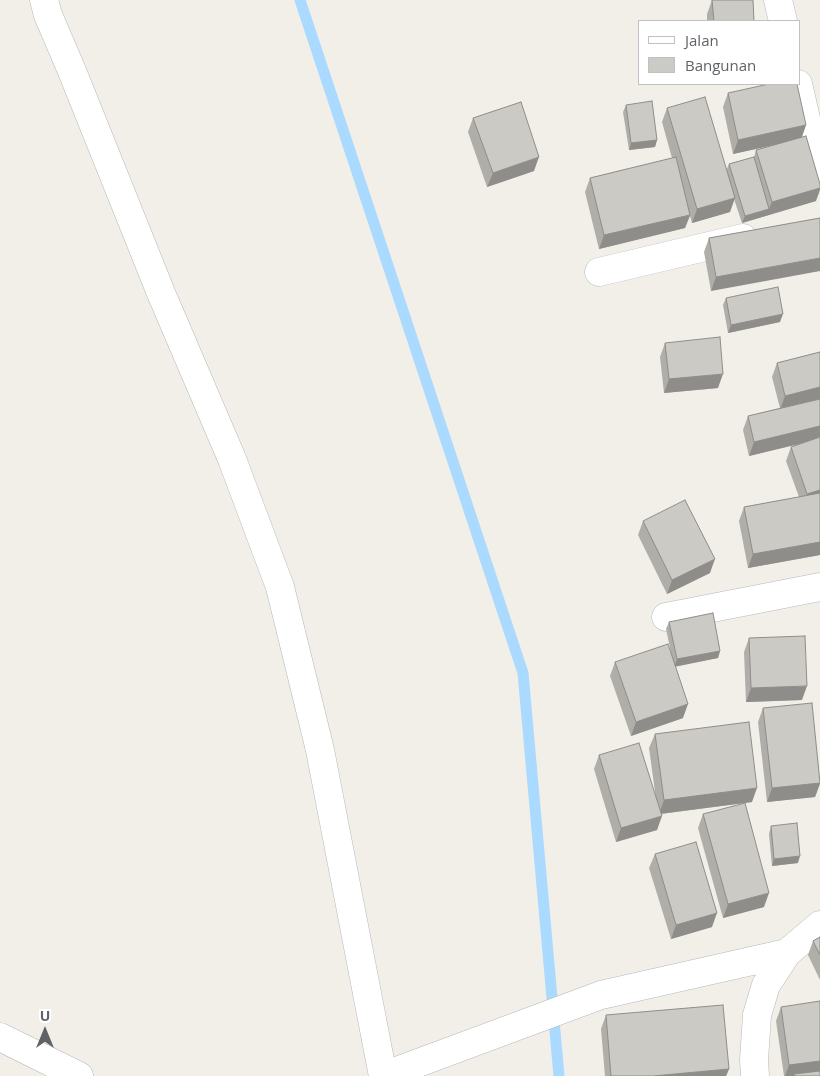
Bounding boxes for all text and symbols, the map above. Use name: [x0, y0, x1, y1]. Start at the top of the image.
legend: [638, 20, 800, 85]
text: Jalan: [685, 30, 719, 50]
text: Bangunan: [685, 55, 756, 75]
north arrow: [20, 1006, 70, 1056]
text: U: [40, 1006, 50, 1025]

